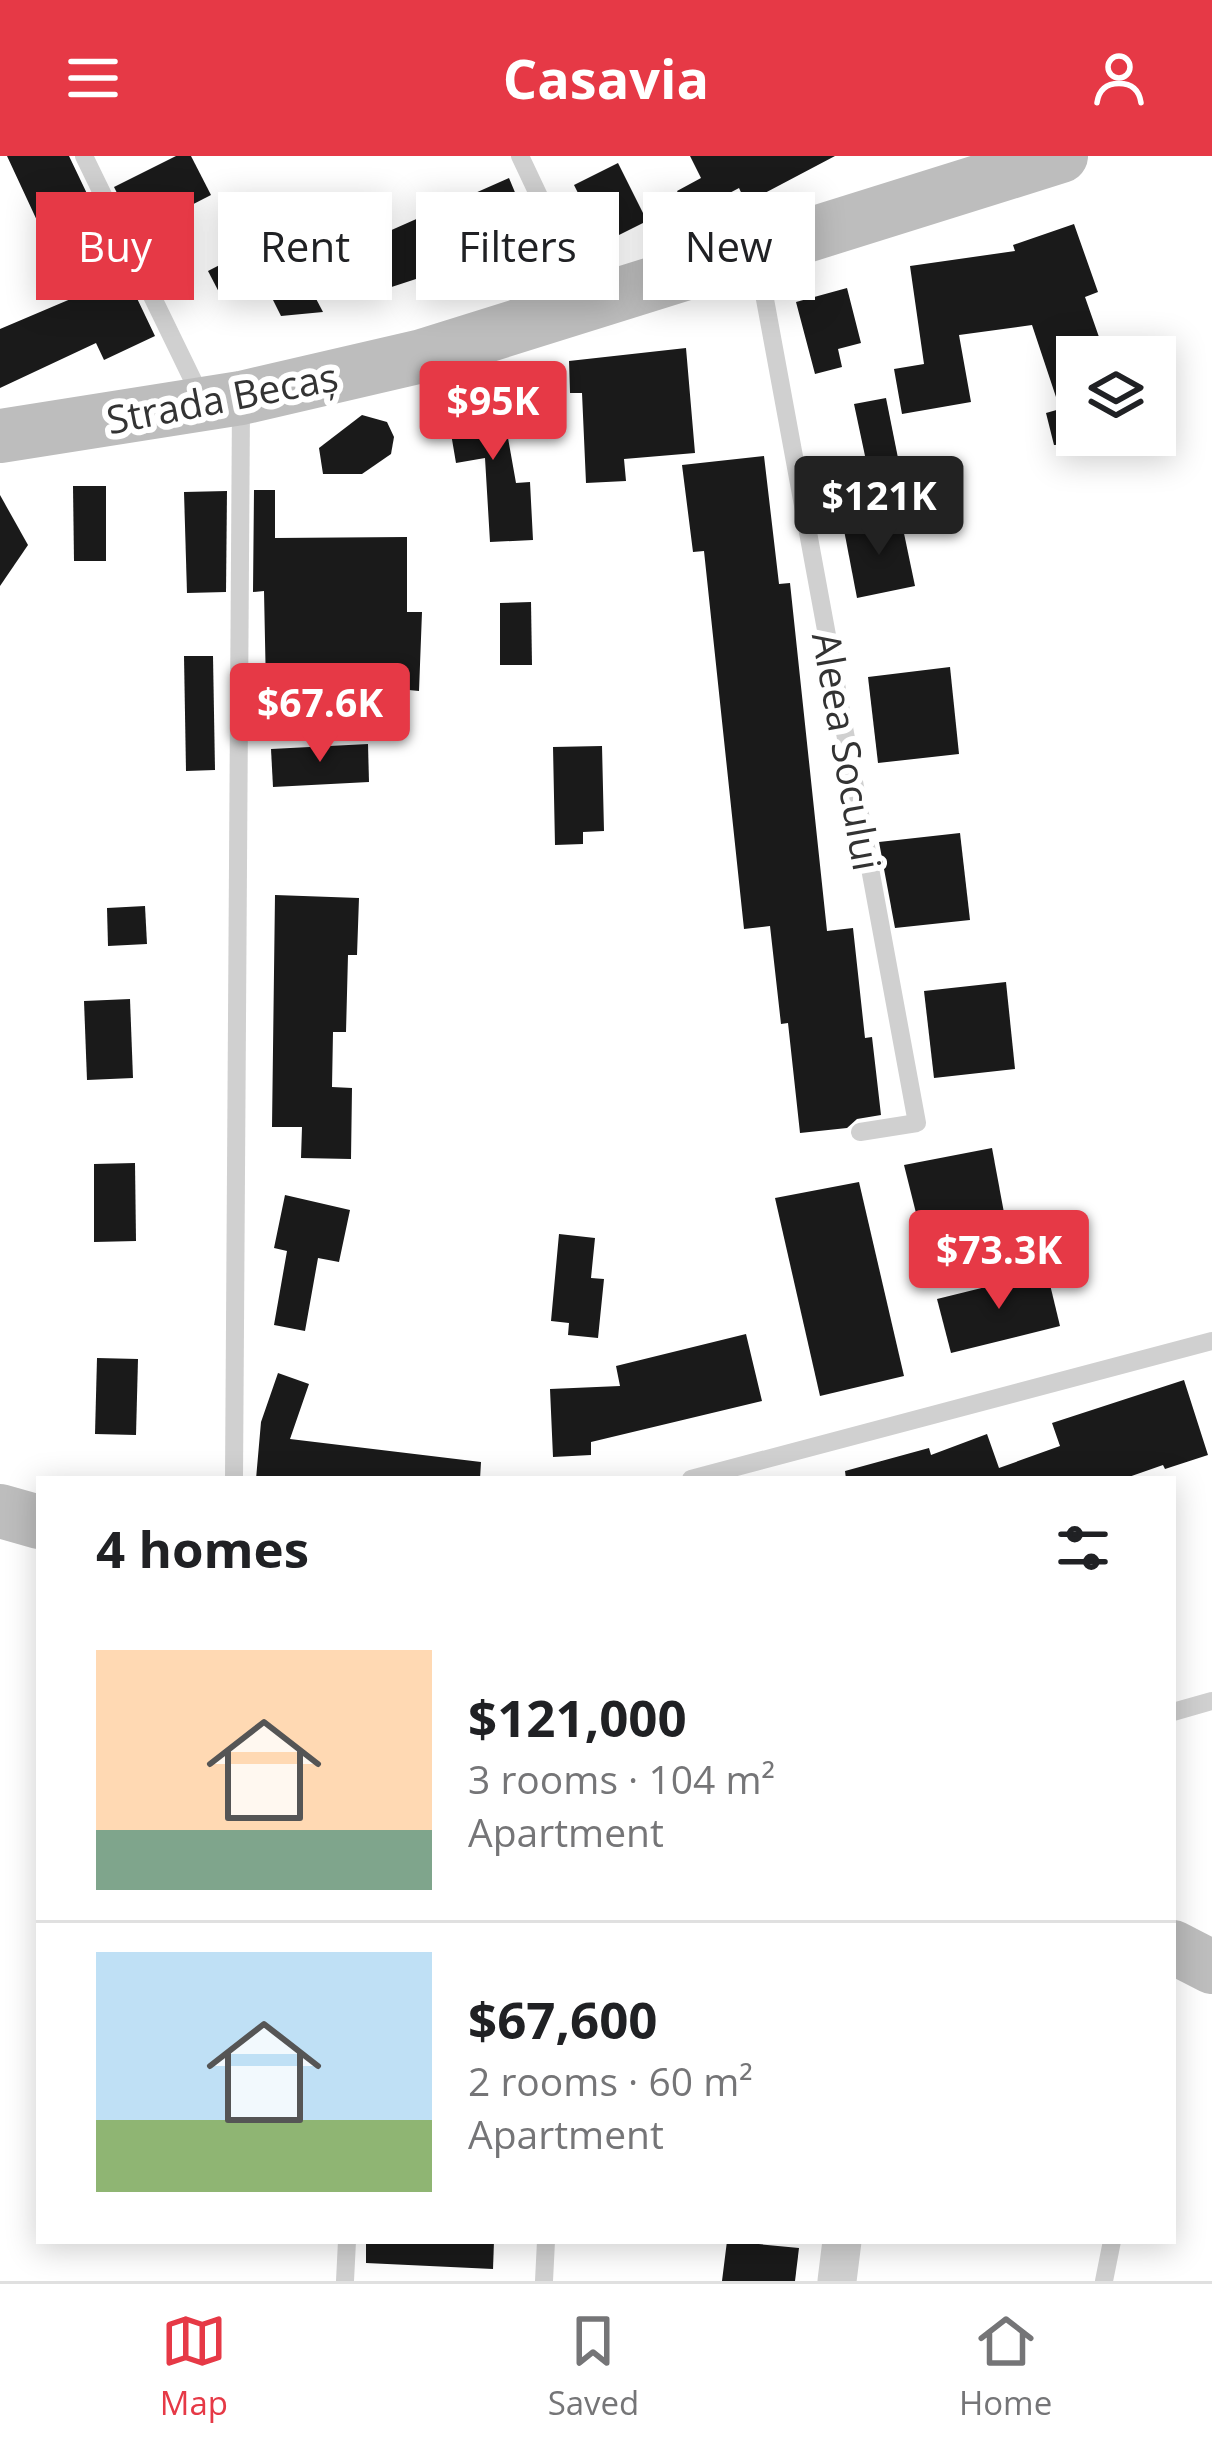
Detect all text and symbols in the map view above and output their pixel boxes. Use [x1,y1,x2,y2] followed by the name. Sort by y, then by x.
[503,41,709,115] text: Casavia
[60,45,126,111] icon: menu
[1086,45,1152,111] icon: person
[36,192,194,300] chip: Buy
[218,192,392,300] chip: Rent
[416,192,619,300] chip: Filters
[643,192,815,300] chip: New
[1056,336,1176,456] map controls
[1056,336,1176,456] button: layers
[102,349,342,445] street label: Strada Becaș
[422,361,564,463] pin: $95K
[447,373,539,426] text: $95K
[795,456,963,558] pin: $121K
[821,468,937,521] text: $121K
[801,628,895,874] street label: Aleea Socului
[222,663,418,765] pin: $67.6K
[257,675,383,728] text: $67.6K
[901,1210,1097,1312] pin: $73.3K
[936,1222,1062,1275] text: $73.3K
[96,1513,309,1583] text: 4 homes
[1050,1515,1116,1581] icon: filters
[468,1682,687,1752] text: $121,000
[192,1698,336,1842] icon: home
[468,1752,775,1805] text: 3 rooms · 104 m²
[468,1805,664,1858] text: Apartment
[468,1984,658,2054] text: $67,600
[192,2000,336,2144] icon: home
[468,2054,753,2107] text: 2 rooms · 60 m²
[468,2107,664,2160] text: Apartment
[160,2308,228,2425] tab: Map
[548,2308,639,2425] tab: Saved
[959,2308,1052,2425] tab: Home

